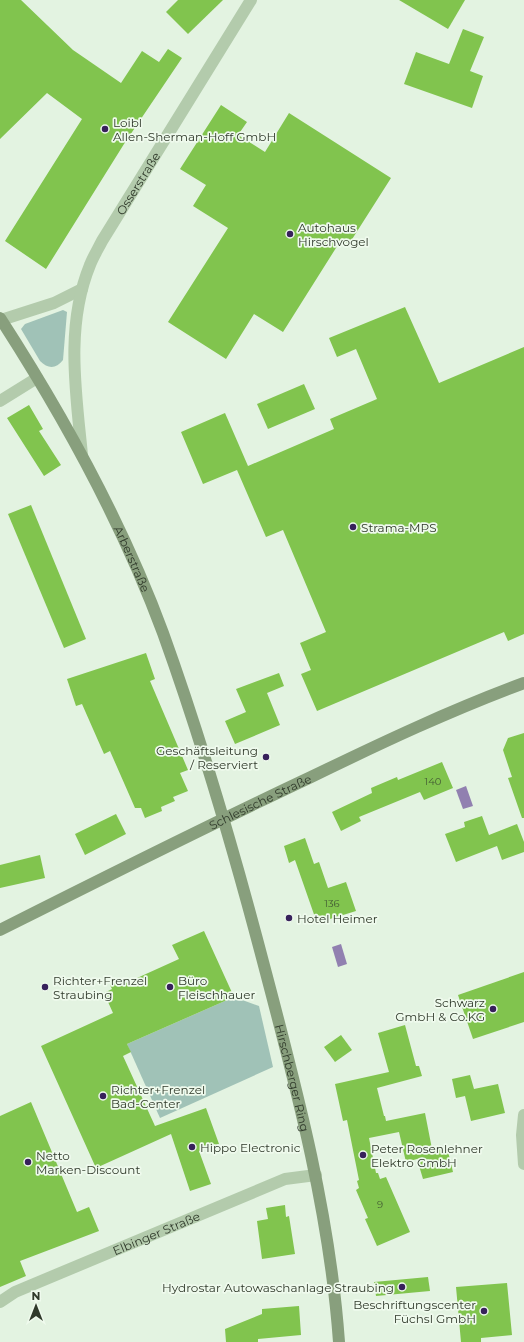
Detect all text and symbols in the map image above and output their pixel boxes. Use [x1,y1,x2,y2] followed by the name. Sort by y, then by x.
[113,115,276,144] place label: Loibl Allen-Sherman-Hoff GmbH
[100,124,110,134] marker: Loibl Allen-Sherman-Hoff GmbH
[113,149,163,217] street label: Osserstraße
[298,220,369,249] place label: Autohaus Hirschvogel
[285,229,295,239] marker: Autohaus Hirschvogel
[361,520,437,535] place label: Strama-MPS
[348,522,358,532] marker: Strama-MPS
[111,523,154,594] street label: Arberstraße
[156,743,258,772] place label: Geschäftsleitung / Reserviert
[261,752,271,762] marker: Geschäftsleitung / Reserviert
[206,771,314,832] street label: Schlesische Straße
[425,775,442,788] house number: 140
[324,897,340,910] house number: 136
[297,911,378,926] place label: Hotel Heimer
[284,913,294,923] marker: Hotel Heimer
[53,973,147,1002] place label: Richter+Frenzel Straubing
[178,973,255,1002] place label: Büro Fleischhauer
[40,982,50,992] marker: Richter+Frenzel Straubing
[165,982,175,992] marker: Büro Fleischhauer
[395,995,485,1024] place label: Schwarz GmbH & Co.KG
[488,1004,498,1014] marker: Schwarz GmbH & Co.KG
[272,1022,313,1133] street label: Hirschberger Ring
[111,1082,205,1111] place label: Richter+Frenzel Bad-Center
[98,1091,108,1101] marker: Richter+Frenzel Bad-Center
[200,1140,301,1155] place label: Hippo Electronic
[371,1141,483,1170] place label: Peter Rosenlehner Elektro GmbH
[187,1142,197,1152] marker: Hippo Electronic
[36,1148,140,1177] place label: Netto Marken-Discount
[358,1150,368,1160] marker: Peter Rosenlehner Elektro GmbH
[23,1157,33,1167] marker: Netto Marken-Discount
[377,1198,383,1211] house number: 9
[110,1208,202,1258] street label: Elbinger Straße
[162,1280,394,1295] place label: Hydrostar Autowaschanlage Straubing
[397,1282,407,1292] marker: Hydrostar Autowaschanlage Straubing
[16,1286,56,1326] north arrow
[32,1289,40,1303] text: N
[353,1297,476,1326] place label: Beschriftungscenter Füchsl GmbH
[479,1306,489,1316] marker: Beschriftungscenter Füchsl GmbH

